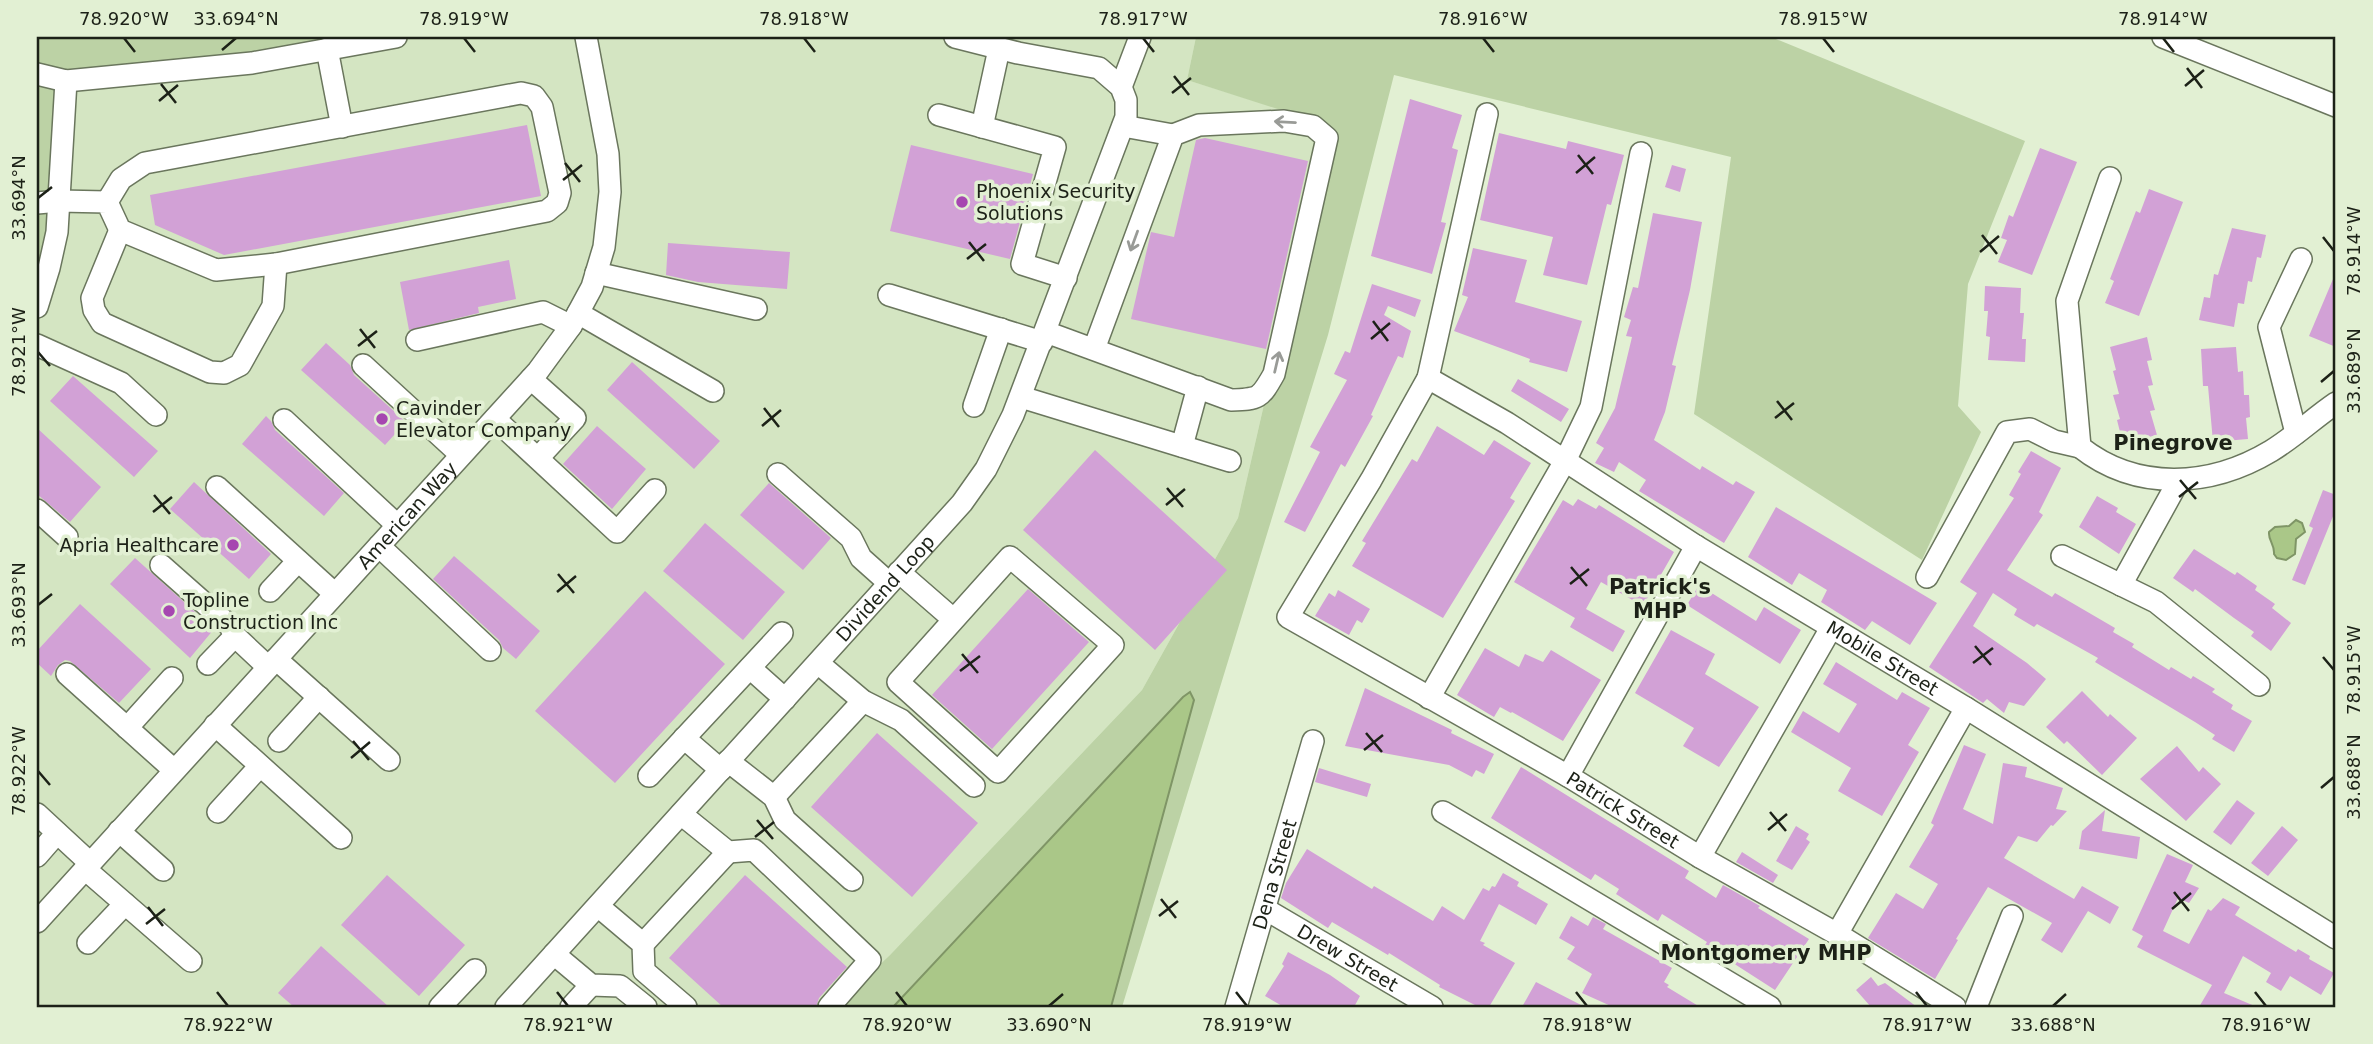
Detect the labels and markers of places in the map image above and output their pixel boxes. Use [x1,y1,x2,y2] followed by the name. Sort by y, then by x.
[976,180,1135,224] place label: Phoenix Security Solutions
[954,194,970,210] marker: Phoenix Security Solutions
[396,397,571,441] place label: Cavinder Elevator Company
[374,411,390,427] marker: Cavinder Elevator Company
[60,534,219,556] place label: Apria Healthcare
[225,537,241,553] marker: Apria Healthcare
[182,589,338,633] place label: Topline Construction Inc
[161,603,177,619] marker: Topline Construction Inc

